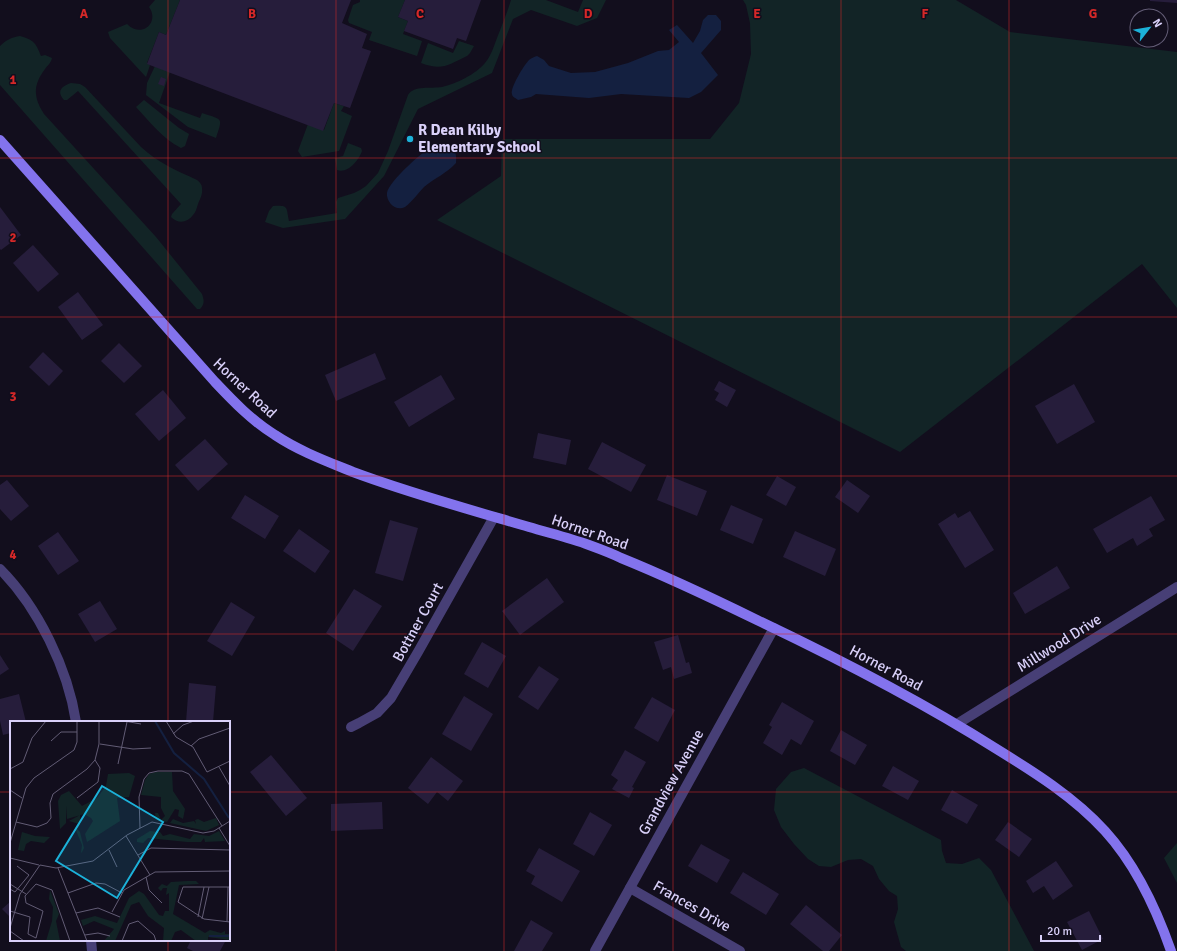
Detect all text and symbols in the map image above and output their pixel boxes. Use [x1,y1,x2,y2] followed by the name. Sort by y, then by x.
[80,6,89,22] text: A
[248,6,256,22] text: B
[416,6,424,22] text: C
[584,6,593,22] text: D
[753,6,761,22] text: E
[922,6,929,22] text: F
[1089,6,1097,22] text: G
[1129,8,1169,48] north arrow
[1150,16,1165,30] text: N
[9,72,17,88] text: 1
[418,121,541,156] place label: R Dean Kilby Elementary School
[405,134,415,144] marker: R Dean Kilby Elementary School
[9,230,17,246] text: 2
[210,354,280,422] street label: Horner Road
[9,389,17,405] text: 3
[549,510,631,554] street label: Horner Road
[9,547,17,563] text: 4
[389,579,447,665] street label: Bottner Court
[1014,610,1104,676] street label: Millwood Drive
[846,641,926,695] street label: Horner Road
[10,721,230,941] inset map
[635,726,707,838] street label: Grandview Avenue
[650,877,734,935] street label: Frances Drive
[1041,917,1100,943] scale bar
[1047,924,1072,939] text: 20 m

